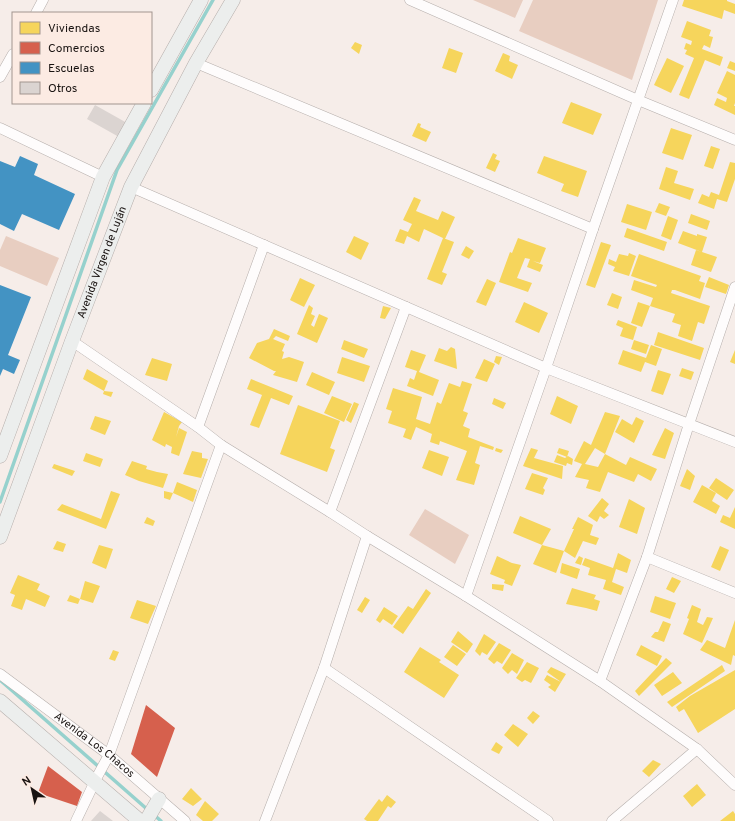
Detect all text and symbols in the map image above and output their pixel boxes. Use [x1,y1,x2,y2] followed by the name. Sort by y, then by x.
[12,12,152,104] legend
[48,21,100,37] text: Viviendas
[48,41,105,57] text: Comercios
[48,61,95,77] text: Escuelas
[48,81,77,97] text: Otros
[74,204,130,320] street label: Avenida Virgen de Luján
[51,709,137,781] street label: Avenida Los Chacos
[12,769,52,809] north arrow
[20,774,34,790] text: N

